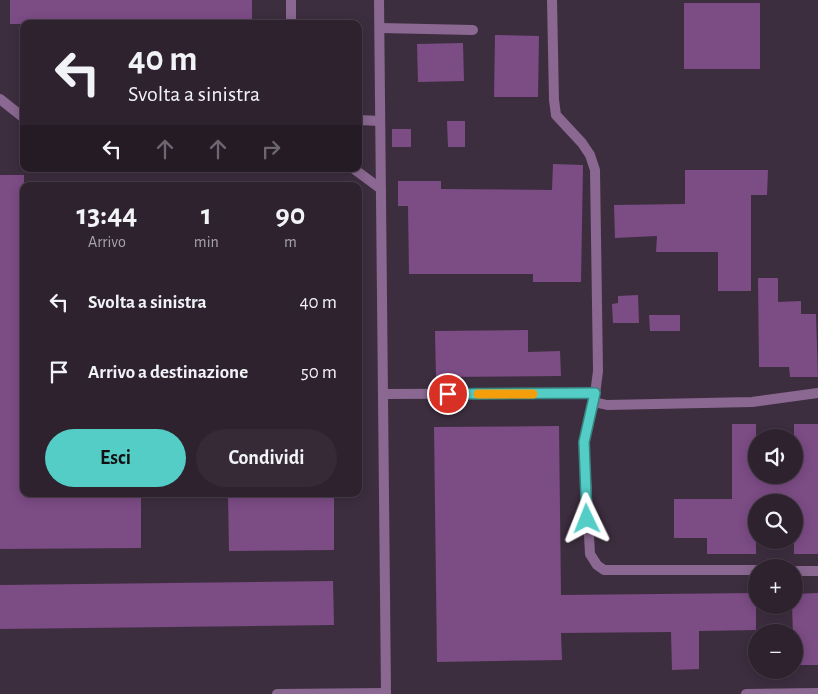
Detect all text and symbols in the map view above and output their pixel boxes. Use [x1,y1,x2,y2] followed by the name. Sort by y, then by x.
[45,40,110,105] icon: left
[128,42,197,77] text: 40 m
[128,83,260,105] text: Svolta a sinistra
[98,135,126,163] icon: left
[151,135,179,163] icon: ahead
[204,135,232,163] icon: ahead
[257,135,285,163] icon: right
[77,200,137,230] text: 13:44
[201,200,212,230] text: 1
[275,200,305,230] text: 90
[88,234,126,250] text: Arrivo
[194,234,219,250] text: min
[284,234,297,250] text: m
[45,288,73,316] icon: left
[88,293,207,312] text: Svolta a sinistra
[299,293,337,312] text: 40 m
[45,358,73,386] icon: arrive
[88,363,248,382] text: Arrivo a destinazione
[301,363,337,382] text: 50 m
[427,373,469,415] pin
[434,380,462,408] icon: arrive
[45,429,186,487] button: Esci
[196,429,337,487] button: Condividi
[748,429,803,679] map controls
[748,429,803,484] button: sound
[560,492,612,544] position arrow
[748,494,803,549] button: search
[748,559,803,614] button: +
[748,624,803,679] button: −

